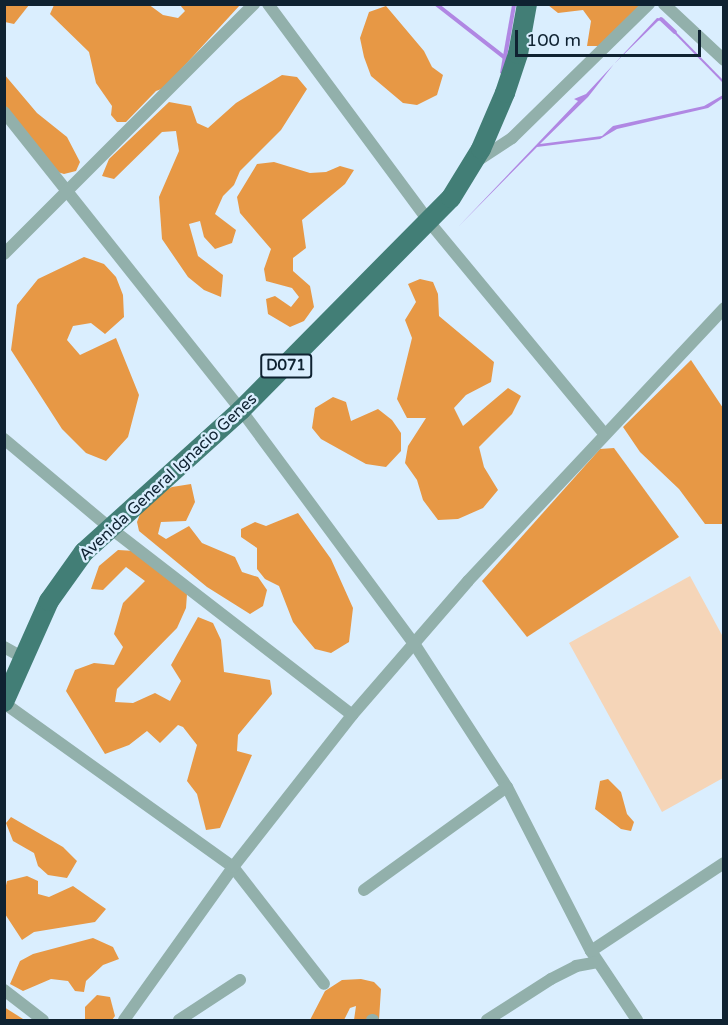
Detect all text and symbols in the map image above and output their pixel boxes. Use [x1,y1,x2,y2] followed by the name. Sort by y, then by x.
[518,18,704,56] scale bar
[526,29,581,51] text: 100 m
[259,354,313,378] road number: D071
[75,389,261,565] street label: Avenida General Ignacio Genes

